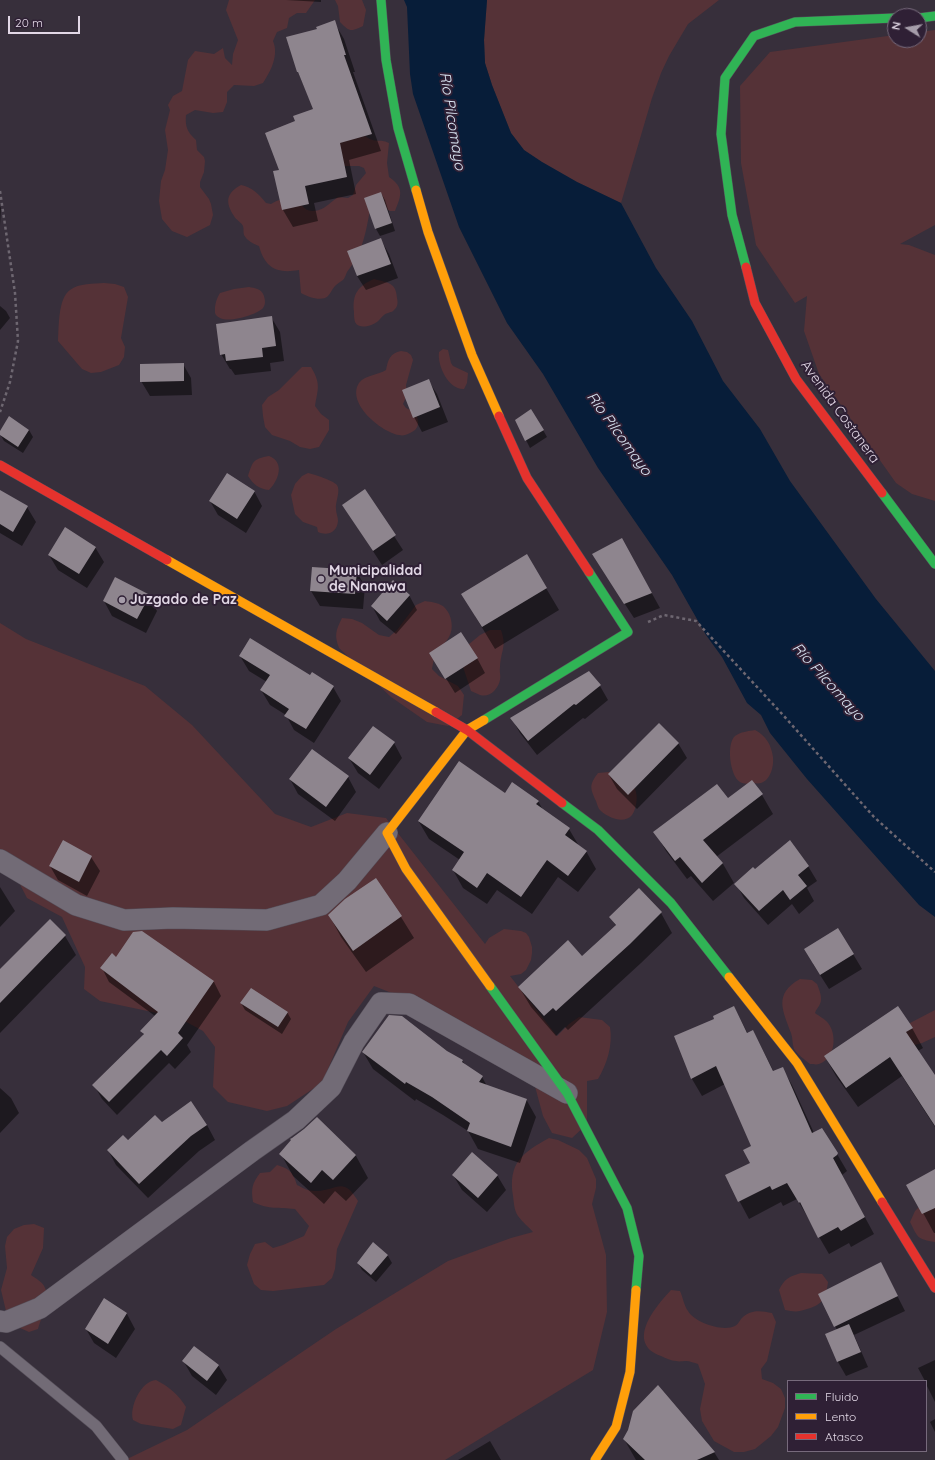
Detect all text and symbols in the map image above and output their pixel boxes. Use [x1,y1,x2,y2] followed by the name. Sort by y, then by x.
[10,8,82,34] scale bar
[887,8,927,48] north arrow
[15,15,43,30] text: 20 m
[889,21,904,31] text: N
[435,71,469,171] water label: Río Pilcomayo
[797,357,883,467] street label: Avenida Costanera
[583,389,655,479] water label: Río Pilcomayo
[329,563,422,596] place label: Municipalidad de Nanawa
[316,574,326,584] marker: Municipalidad de Nanawa
[130,592,237,608] place label: Juzgado de Paz
[117,595,127,605] marker: Juzgado de Paz
[788,639,868,725] water label: Río Pilcomayo
[787,1380,927,1452] legend
[825,1389,858,1404] text: Fluido
[825,1409,856,1424] text: Lento
[825,1429,863,1444] text: Atasco

